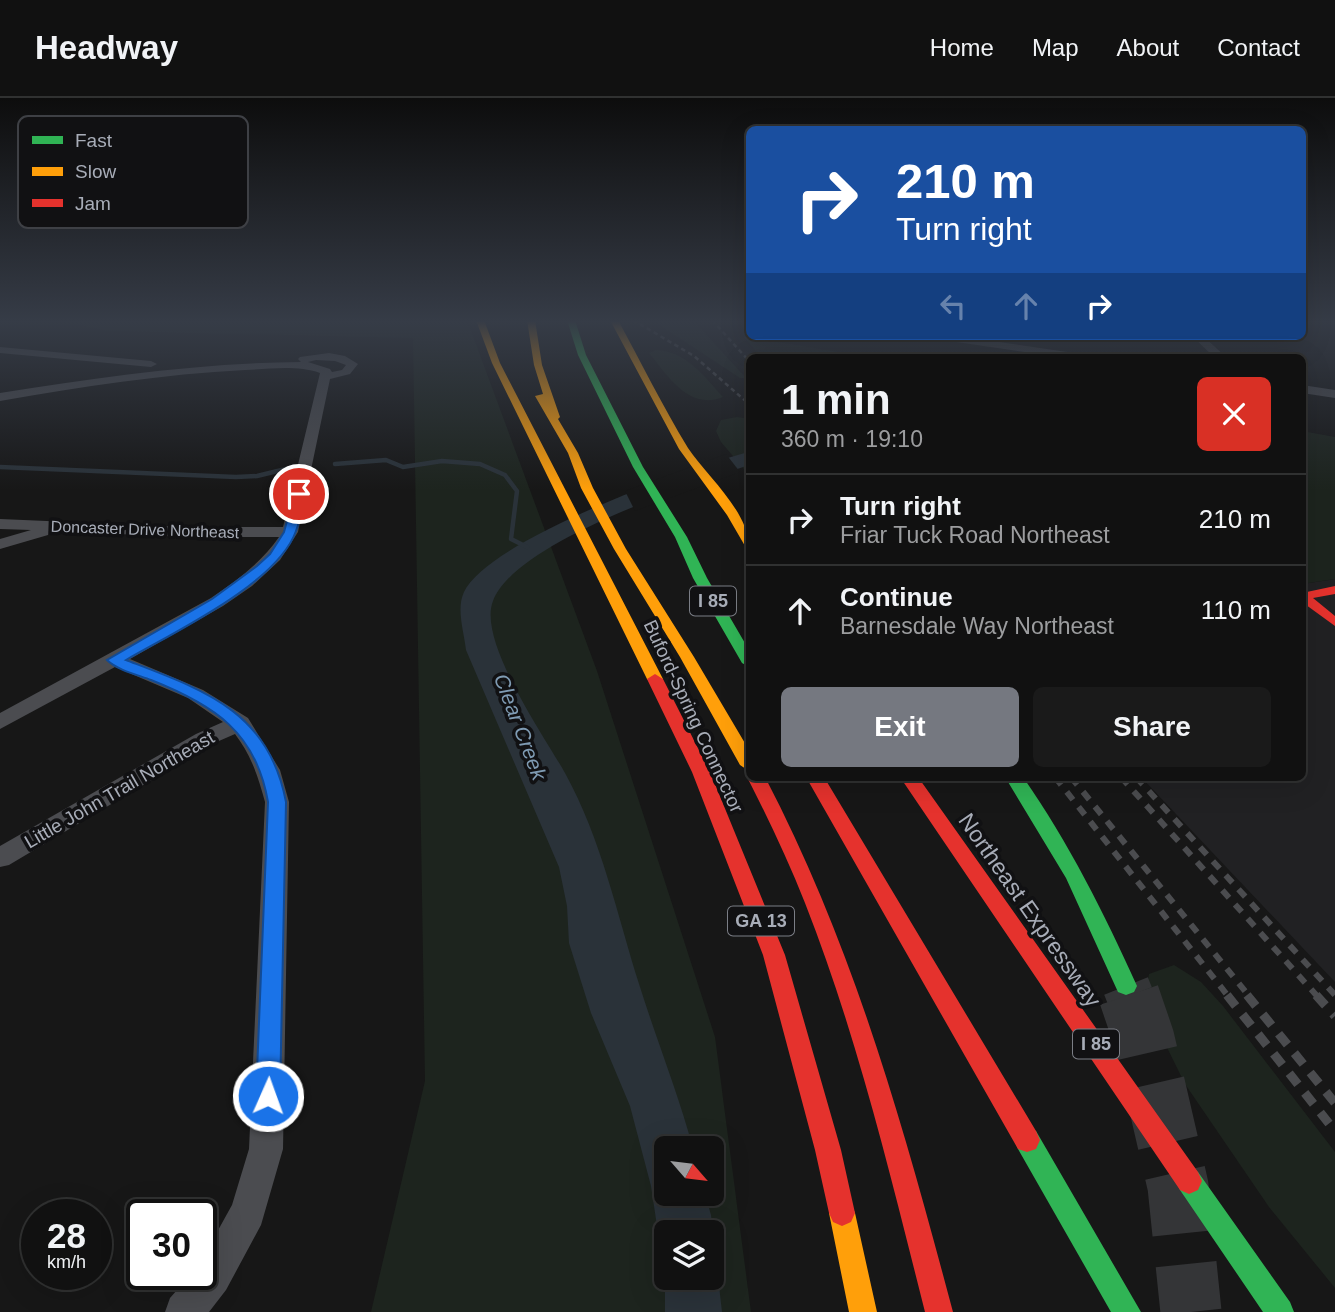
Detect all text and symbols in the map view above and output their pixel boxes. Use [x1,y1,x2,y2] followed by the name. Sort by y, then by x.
[35,29,178,66] text: Headway
[930,34,994,61] text: Home
[1032,34,1079,61] text: Map
[1117,34,1179,61] text: About
[1217,34,1300,61] text: Contact
[18,116,248,228] legend
[75,130,113,151] text: Fast
[781,154,872,245] icon: right
[896,154,1035,208] text: 210 m
[75,161,116,182] text: Slow
[75,193,111,214] text: Jam
[896,211,1032,247] text: Turn right
[934,287,972,325] icon: left
[1007,287,1045,325] icon: ahead
[1080,287,1118,325] icon: right
[781,376,891,423] text: 1 min
[1197,377,1271,451] button: close
[781,426,923,452] text: 360 m · 19:10
[269,464,329,524] pin
[280,475,318,513] icon: arrive
[840,491,961,521] text: Turn right
[781,501,819,539] icon: right
[1199,504,1271,534] text: 210 m
[50,518,240,541] street label: Doncaster Drive Northeast
[840,522,1110,548] text: Friar Tuck Road Northeast
[840,582,953,612] text: Continue
[690,587,736,616] road number: I 85
[781,592,819,630] icon: ahead
[1201,595,1271,625] text: 110 m
[840,613,1114,639] text: Barnesdale Way Northeast
[640,617,748,816] street label: Buford-Spring Connector
[490,670,552,785] water label: Clear Creek
[781,687,1019,767] button: Exit
[1033,687,1271,767] button: Share
[21,726,218,852] street label: Little John Trail Northeast
[953,808,1107,1012] street label: Northeast Expressway
[728,906,794,936] road number: GA 13
[1073,1029,1119,1058] road number: I 85
[231,1059,305,1133] position arrow
[654,1136,724,1206] north arrow
[654,1136,724,1290] map controls
[126,1199,217,1290] speed limit sign: 30
[47,1216,86,1255] text: 28
[654,1220,724,1290] button: layers
[47,1252,86,1272] text: km/h

